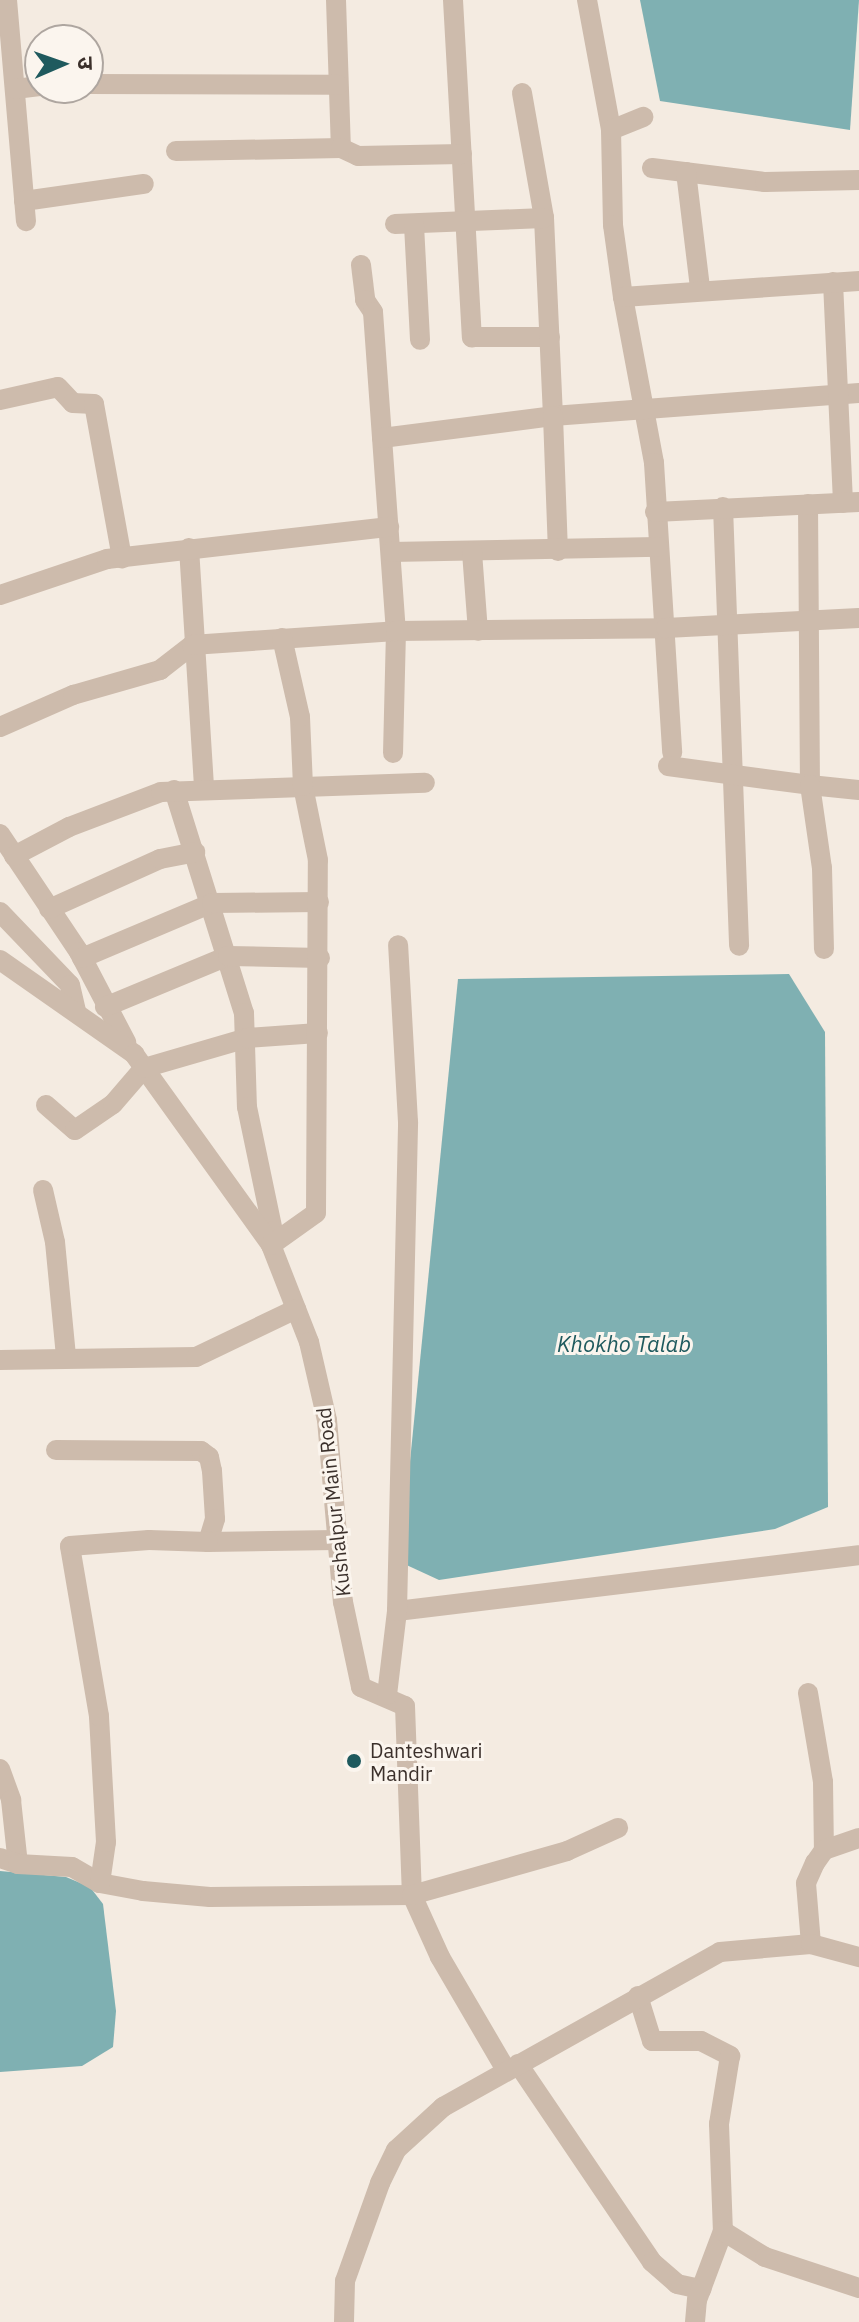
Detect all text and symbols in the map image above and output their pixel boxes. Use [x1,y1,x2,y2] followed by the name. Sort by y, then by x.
[24,24,104,104] north arrow
[72,56,101,70] text: उ
[557,1331,691,1357] water label: Khokho Talab
[311,1406,355,1598] street label: Kushalpur Main Road
[370,1738,483,1785] place label: Danteshwari Mandir
[345,1752,363,1770] marker: Danteshwari Mandir

